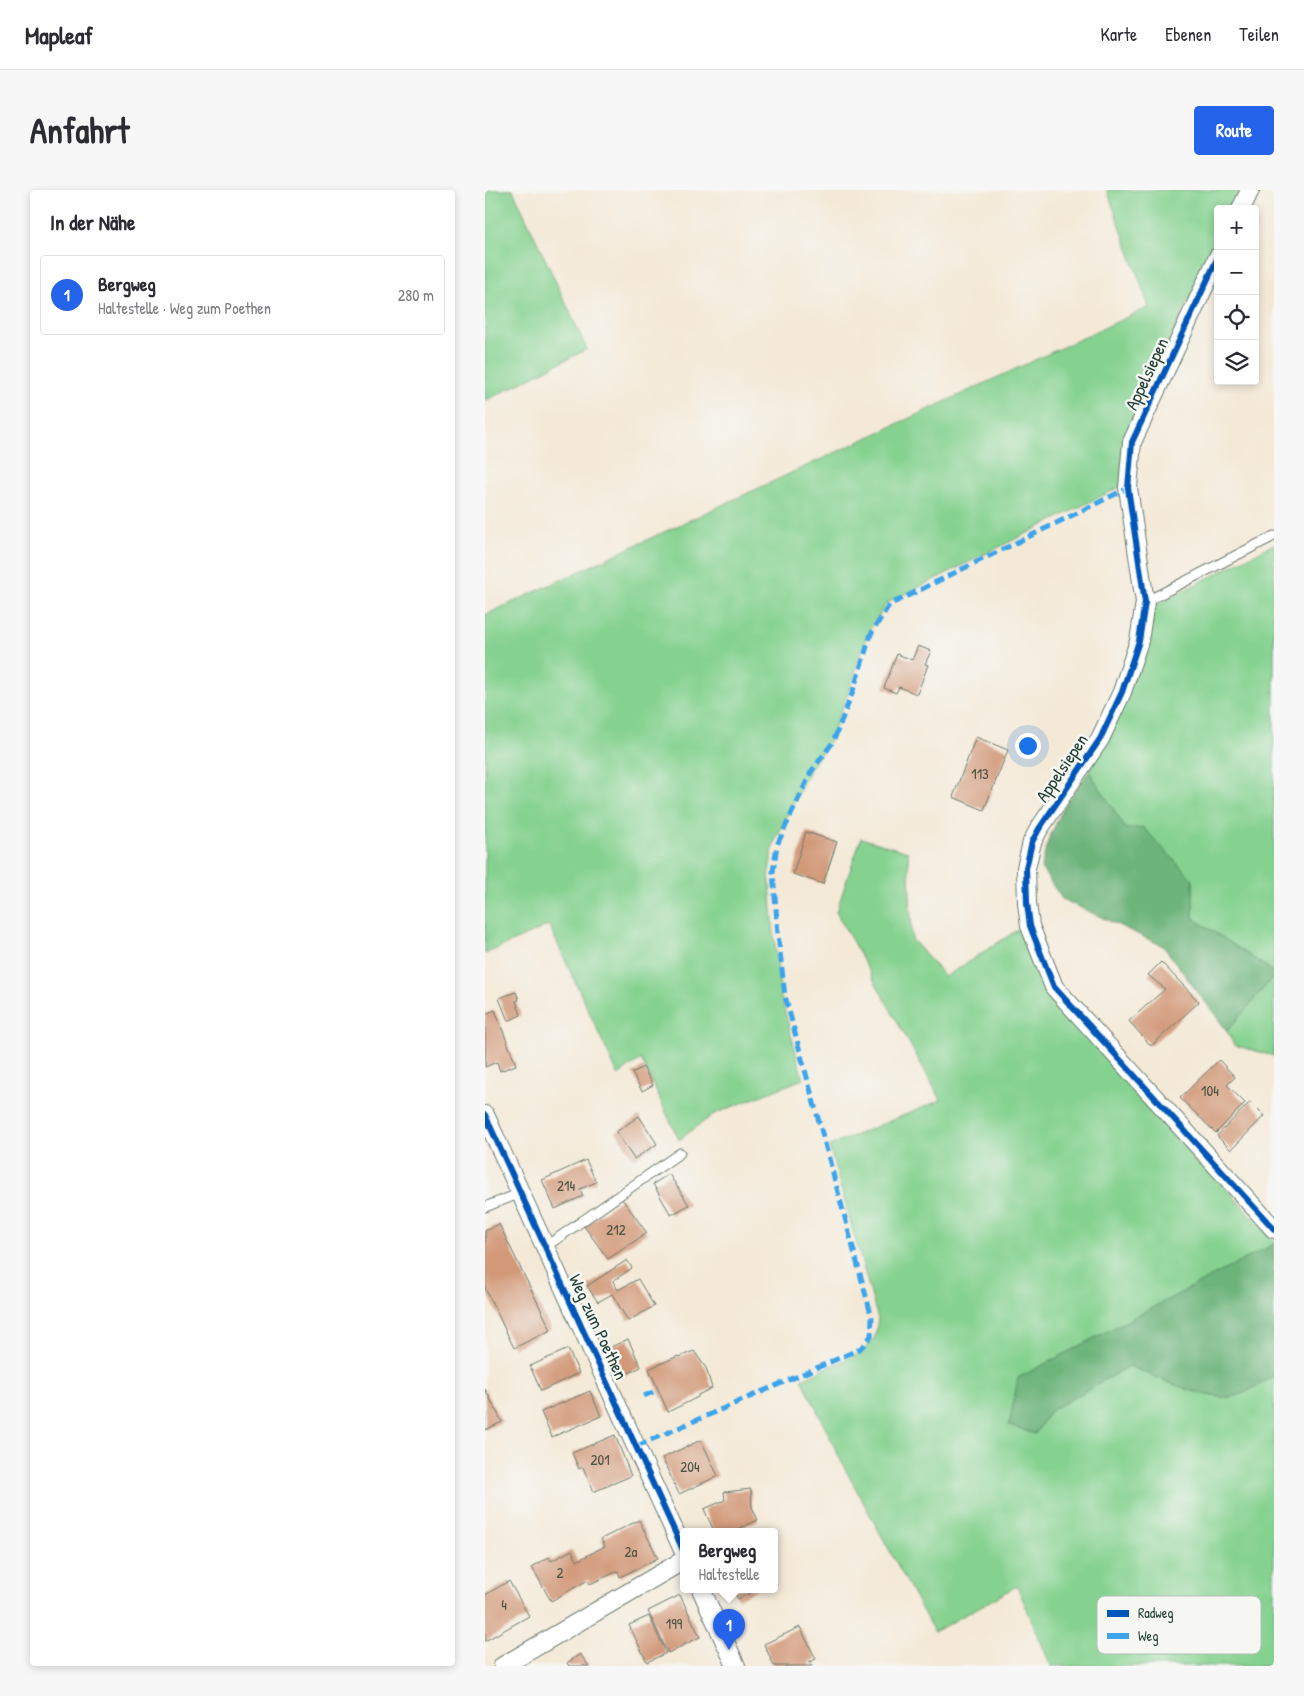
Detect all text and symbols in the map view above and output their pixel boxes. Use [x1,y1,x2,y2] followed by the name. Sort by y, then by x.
[25,19,93,51] text: Mapleaf
[1101,22,1137,47] text: Karte
[1165,22,1211,47] text: Ebenen
[1239,22,1279,47] text: Teilen
[1194,106,1274,155] button: Route
[30,107,129,154] text: Anfahrt
[1214,205,1259,385] map controls
[1214,205,1259,250] button: +
[50,208,135,237] text: In der Nähe
[1214,250,1259,295] button: −
[98,271,156,297] text: Bergweg
[64,284,70,306] text: 1
[398,284,434,306] text: 280 m
[1214,295,1259,340] button: locate
[98,297,271,319] text: Haltestelle · Weg zum Poethen
[1119,333,1174,414] street label: Appelsiepen
[1214,340,1259,385] button: layers
[1030,729,1094,807] street label: Appelsiepen
[1015,733,1041,759] your location
[971,763,989,784] house number: 113
[1201,1080,1219,1101] house number: 104
[557,1175,575,1196] house number: 214
[606,1219,626,1240] house number: 212
[563,1270,634,1384] street label: Weg zum Poethen
[590,1449,610,1470] house number: 201
[680,1456,700,1477] house number: 204
[680,1528,778,1593] popup
[698,1537,756,1563] text: Bergweg
[625,1541,638,1562] house number: 2a
[556,1562,564,1583] house number: 2
[698,1563,760,1585] text: Haltestelle
[501,1594,507,1615] house number: 4
[1097,1596,1261,1654] legend
[1138,1603,1174,1623] text: Radweg
[713,1609,745,1650] pin: 1
[666,1613,683,1634] house number: 199
[1138,1626,1158,1646] text: Weg

